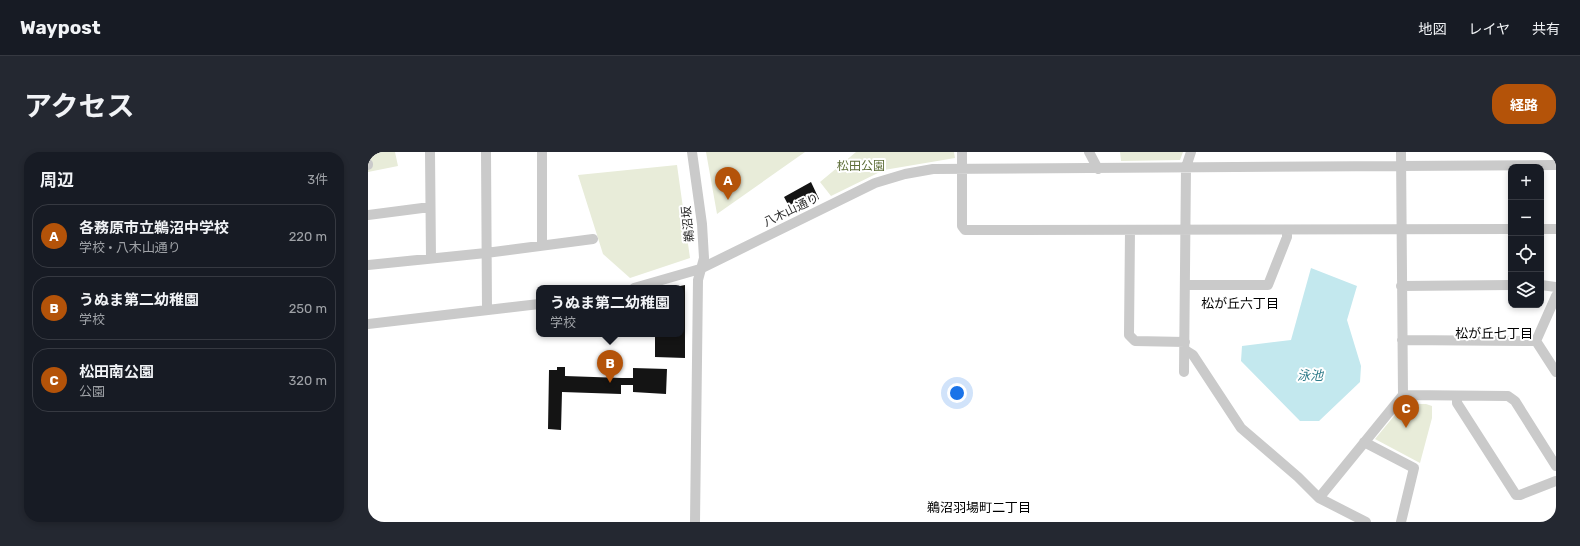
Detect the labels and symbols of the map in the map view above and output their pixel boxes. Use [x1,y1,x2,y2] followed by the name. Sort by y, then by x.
[837,159,885,173] park label: 松田公園
[715,167,741,200] pin: A
[761,191,821,229] street label: 八木山通り
[679,205,697,243] street label: 鵜沼坂
[1201,296,1279,311] district label: 松が丘六丁目
[1455,326,1533,341] district label: 松が丘七丁目
[597,350,623,383] pin: B
[1297,368,1325,383] water label: 泳池
[947,383,967,403] your location
[1393,395,1419,428] pin: C
[927,500,1031,515] district label: 鵜沼羽場町二丁目

